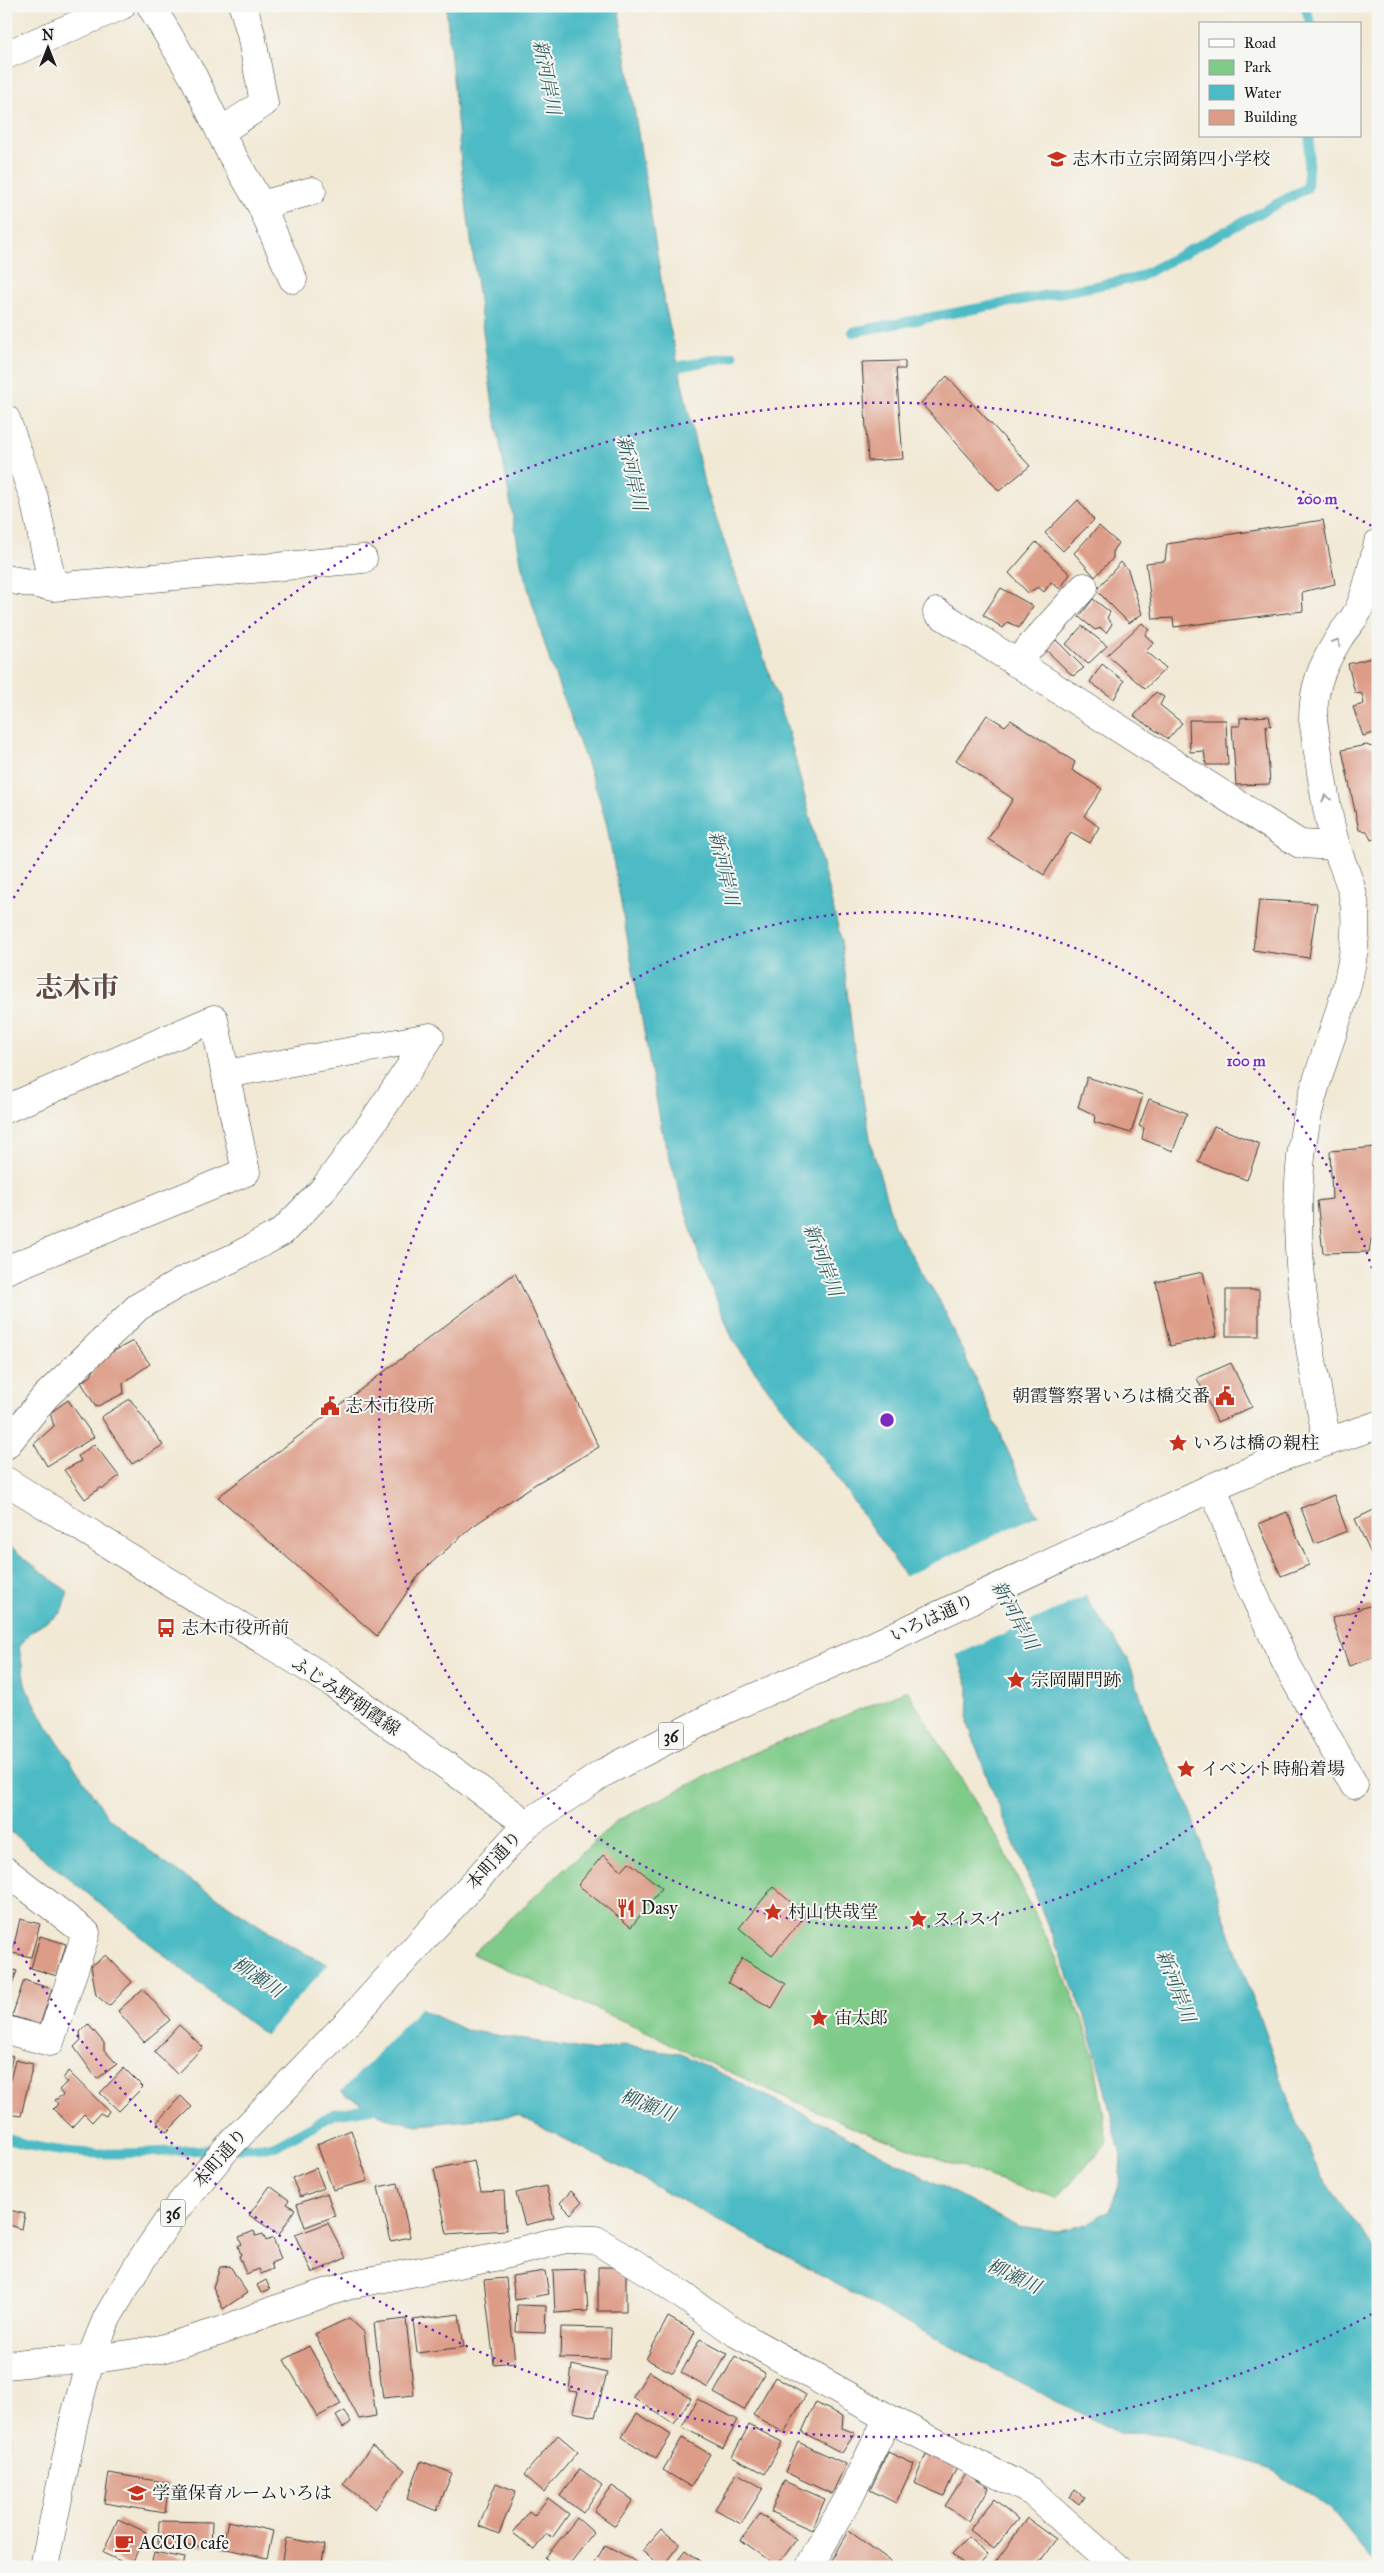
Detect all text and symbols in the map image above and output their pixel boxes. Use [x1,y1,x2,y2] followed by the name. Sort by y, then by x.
[22,22,72,72] north arrow
[1199,22,1362,138] legend
[42,27,54,44] text: N
[1244,34,1276,52] text: Road
[528,37,566,118] water label: 新河岸川
[1244,58,1271,76] text: Park
[1244,84,1281,102] text: Water
[1244,108,1298,126] text: Building
[1046,148,1068,170] school or university icon: 志木市立宗岡第四小学校
[1072,148,1270,170] place label: 志木市立宗岡第四小学校
[612,433,652,515] water label: 新河岸川
[1297,490,1338,508] text: 200 m
[1330,639,1340,648] one-way arrow
[1322,793,1332,802] one-way arrow
[704,828,744,910] water label: 新河岸川
[35,970,119,1005] district label: 志木市
[1226,1052,1266,1070] text: 100 m
[799,1220,848,1301] water label: 新河岸川
[1012,1385,1210,1407] place label: 朝霞警察署いろは橋交番
[1214,1385,1236,1407] public building icon: 朝霞警察署いろは橋交番
[319,1395,341,1417] public building icon: 志木市役所
[345,1395,435,1417] place label: 志木市役所
[878,1411,896,1429] centre of rings
[1167,1432,1189,1454] place icon: いろは橋の親柱
[1193,1432,1319,1454] place label: いろは橋の親柱
[987,1576,1044,1656] water label: 新河岸川
[887,1589,977,1647] street label: いろは通り
[155,1617,177,1639] bus stop icon: 志木市役所前
[181,1617,289,1639] place label: 志木市役所前
[288,1652,404,1740] street label: ふじみ野朝霞線
[1005,1669,1027,1691] place icon: 宗岡閘門跡
[1031,1669,1121,1691] place label: 宗岡閘門跡
[658,1722,684,1750] road number: 36
[1175,1758,1197,1780] place icon: イベント時船着場
[1201,1758,1345,1780] place label: イベント時船着場
[462,1826,526,1894] street label: 本町通り
[615,1897,637,1919] restaurant icon: Dasy
[641,1897,678,1919] place label: Dasy
[762,1901,784,1923] place icon: 村山快哉堂
[788,1901,878,1923] place label: 村山快哉堂
[907,1908,929,1930] place icon: スイスイ
[933,1908,1004,1930] place label: スイスイ
[1152,1946,1201,2027] water label: 新河岸川
[228,1952,290,2004] water label: 柳瀬川
[808,2007,830,2029] place icon: 宙太郎
[834,2007,888,2029] place label: 宙太郎
[617,2084,681,2127] water label: 柳瀬川
[188,2124,252,2192] street label: 本町通り
[160,2200,186,2226] road number: 36
[983,2254,1046,2299] water label: 柳瀬川
[126,2482,148,2504] school or university icon: 学童保育ルームいろは
[152,2482,332,2504] place label: 学童保育ルームいろは
[113,2532,135,2554] cafe icon: ACCIO cafe
[138,2532,229,2554] place label: ACCIO cafe

